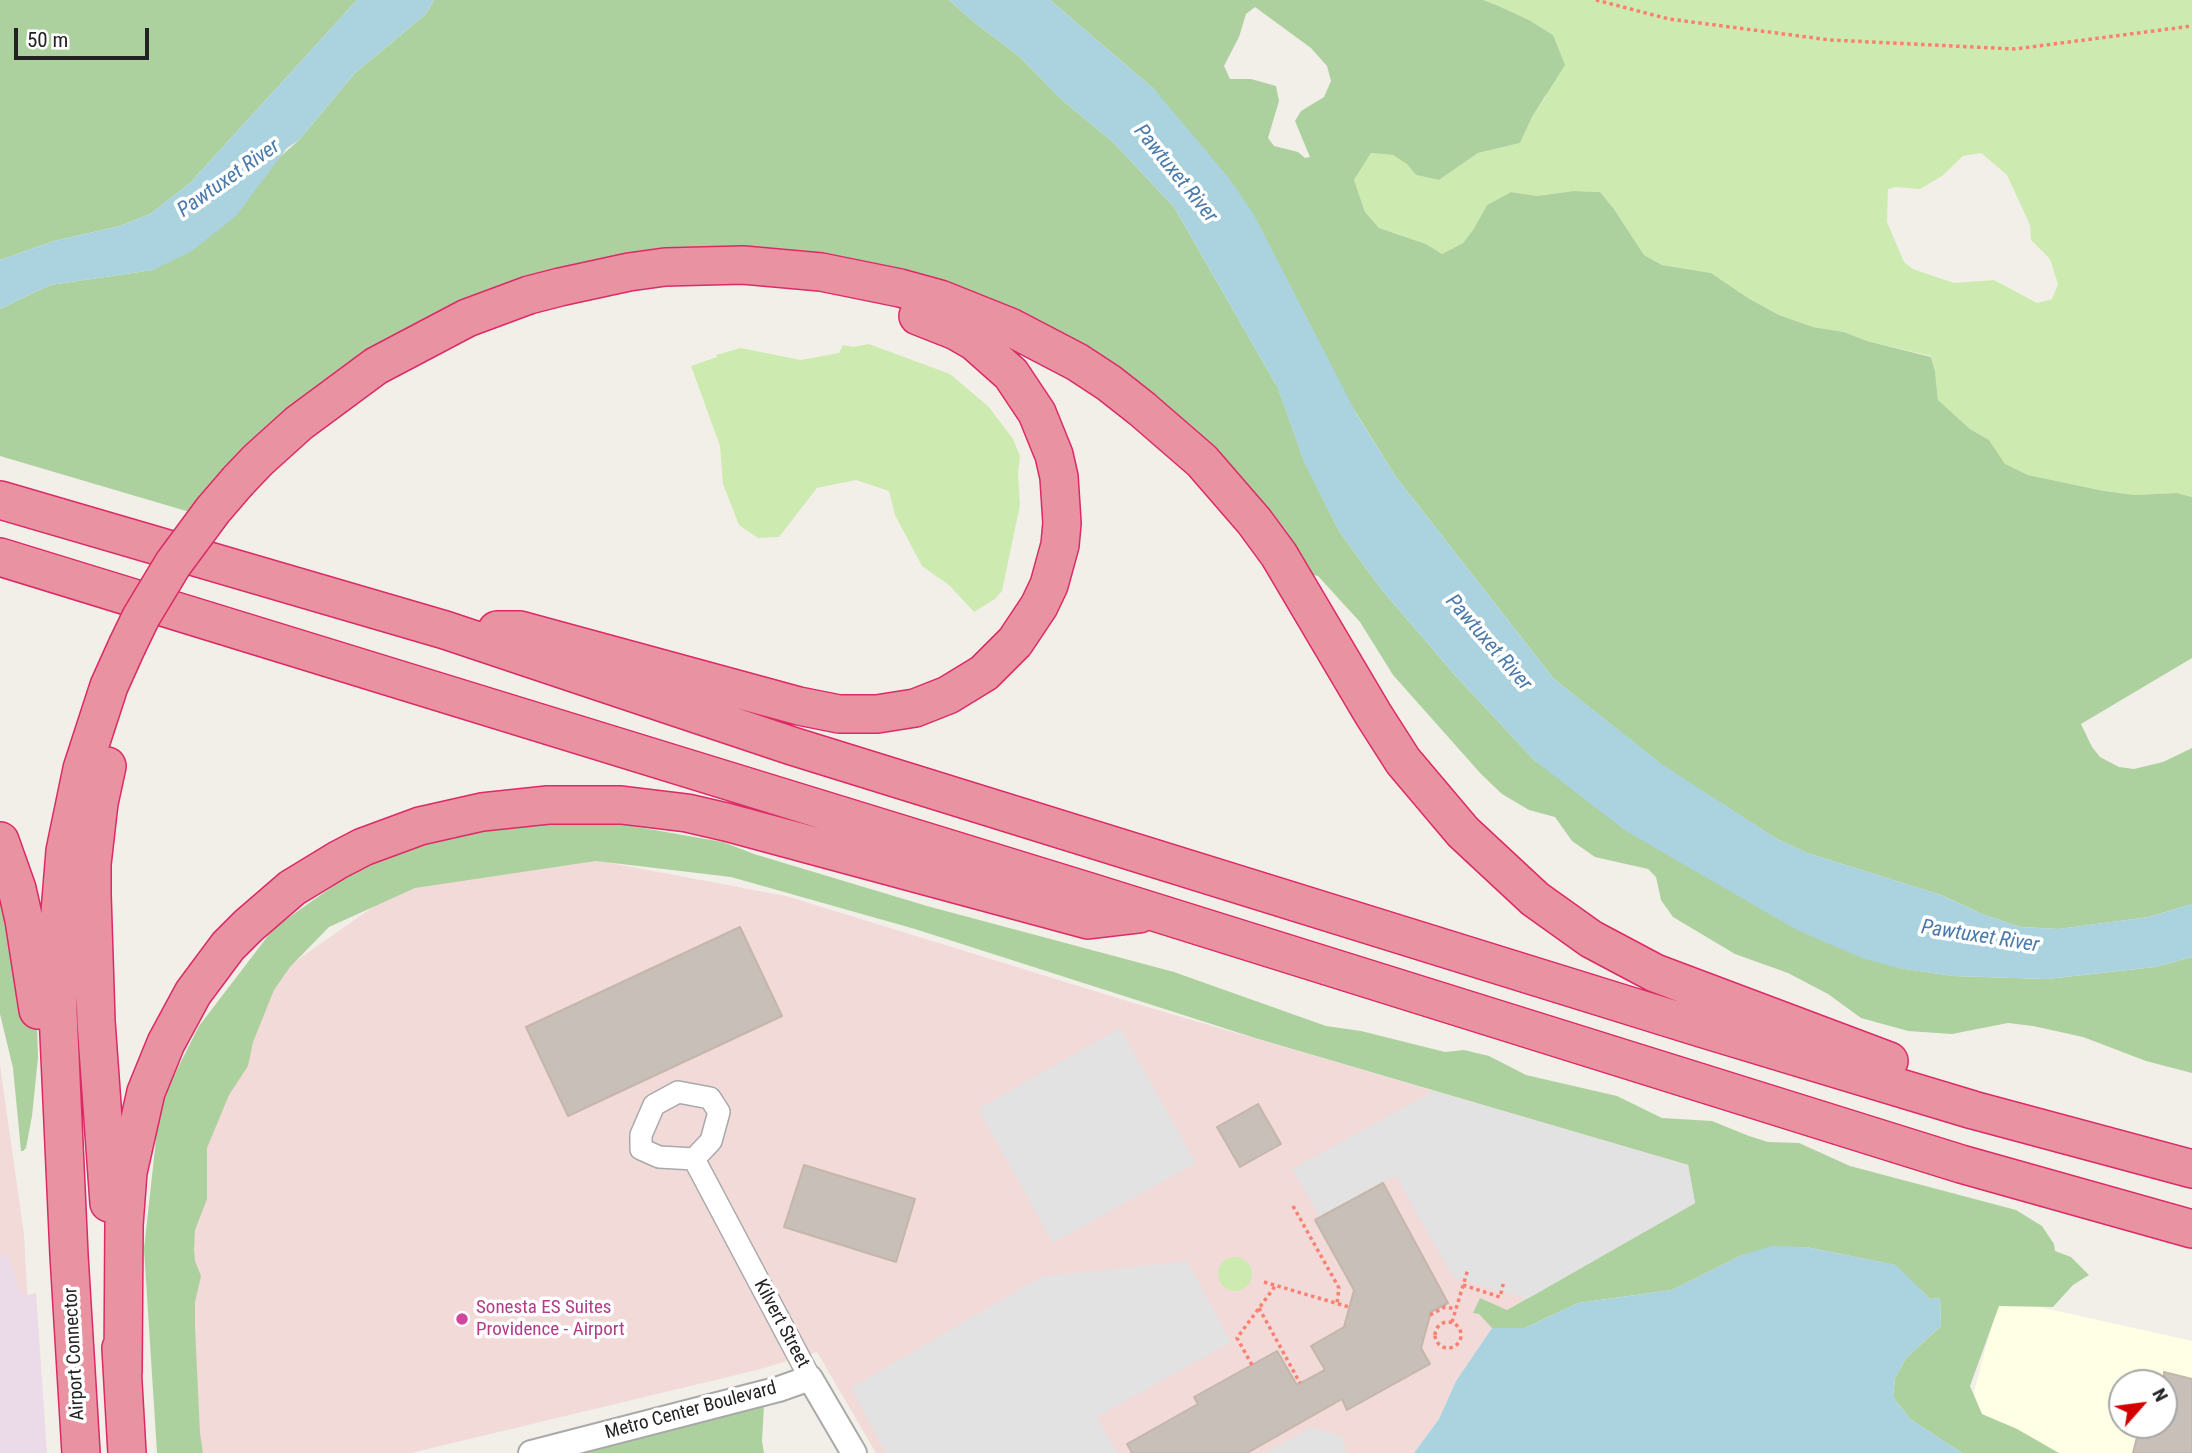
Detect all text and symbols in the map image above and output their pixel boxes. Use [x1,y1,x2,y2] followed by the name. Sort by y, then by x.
[18,14,152,58] scale bar
[27,28,68,52] text: 50 m
[1128,120,1222,228] water label: Pawtuxet River
[173,135,285,223] water label: Pawtuxet River
[1439,590,1537,696] water label: Pawtuxet River
[1919,915,2041,959] water label: Pawtuxet River
[748,1276,814,1372] street label: Kilvert Street
[60,1287,90,1421] street label: Airport Connector
[476,1297,625,1341] place label: Sonesta ES Suites Providence - Airport
[454,1311,470,1327] marker: Sonesta ES Suites Providence - Airport
[2108,1369,2178,1439] north arrow
[603,1377,779,1445] street label: Metro Center Boulevard
[2147,1384,2173,1405] text: N

